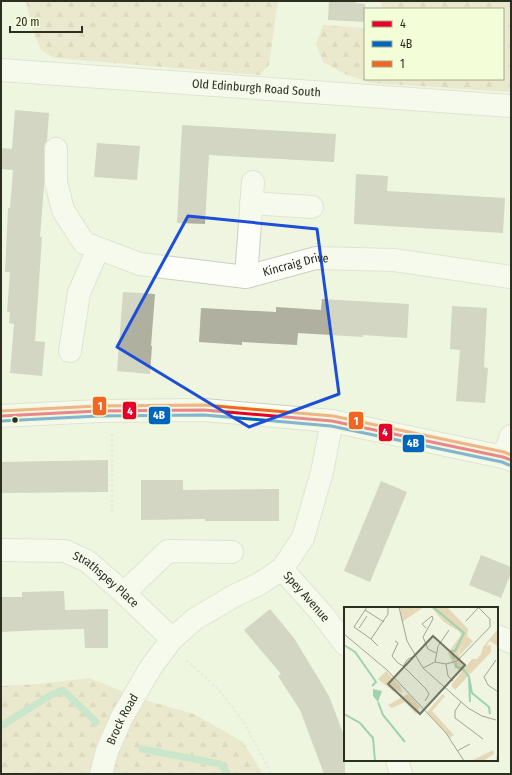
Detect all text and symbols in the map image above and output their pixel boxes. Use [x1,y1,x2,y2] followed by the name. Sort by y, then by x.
[10,8,82,34] scale bar
[364,8,504,80] legend
[16,15,40,29] text: 20 m
[400,17,406,31] text: 4
[400,37,413,51] text: 4B
[400,57,405,71] text: 1
[191,76,321,100] street label: Old Edinburgh Road South
[261,251,329,279] street label: Kincraig Drive
[92,396,107,416] line badge: 1
[98,400,102,413] text: 1
[122,401,137,420] line badge: 4
[127,405,133,418] text: 4
[148,406,171,425] line badge: 4B
[153,409,165,422] text: 4B
[348,411,364,430] line badge: 1
[10,415,20,425] unlabelled marker
[354,415,358,428] text: 1
[378,423,393,442] line badge: 4
[382,426,388,439] text: 4
[402,434,425,453] line badge: 4B
[407,437,419,450] text: 4B
[71,548,142,610] street label: Strathspey Place
[281,569,333,625] street label: Spey Avenue
[344,607,498,761] inset map
[104,691,141,747] street label: Brock Road

